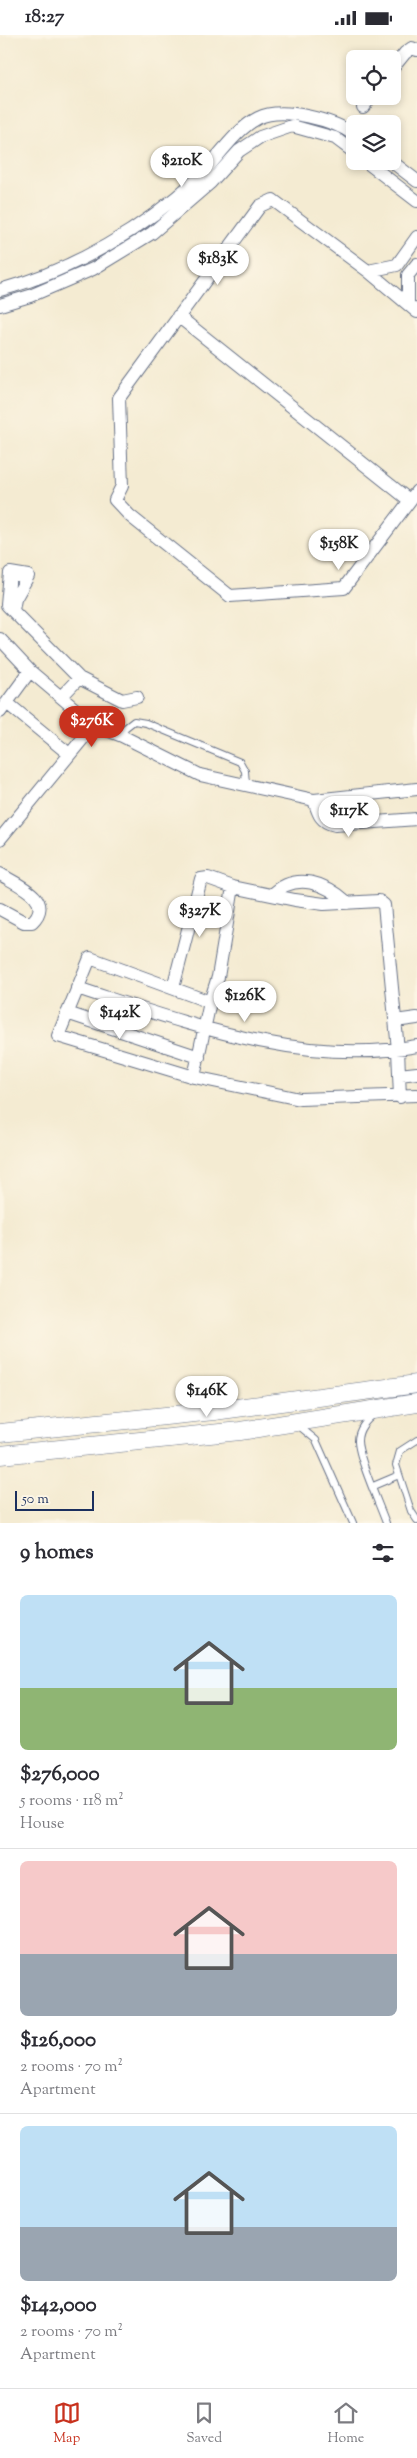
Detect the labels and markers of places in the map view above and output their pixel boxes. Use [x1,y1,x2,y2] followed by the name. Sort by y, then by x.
[147,145,217,188] pin: $210K
[183,243,253,286] pin: $183K
[304,529,374,571] pin: $158K
[57,705,127,748] pin: $276K
[314,795,384,838] pin: $117K
[165,895,235,938] pin: $327K
[210,981,280,1023] pin: $126K
[85,997,155,1040] pin: $142K
[172,1375,242,1418] pin: $146K

